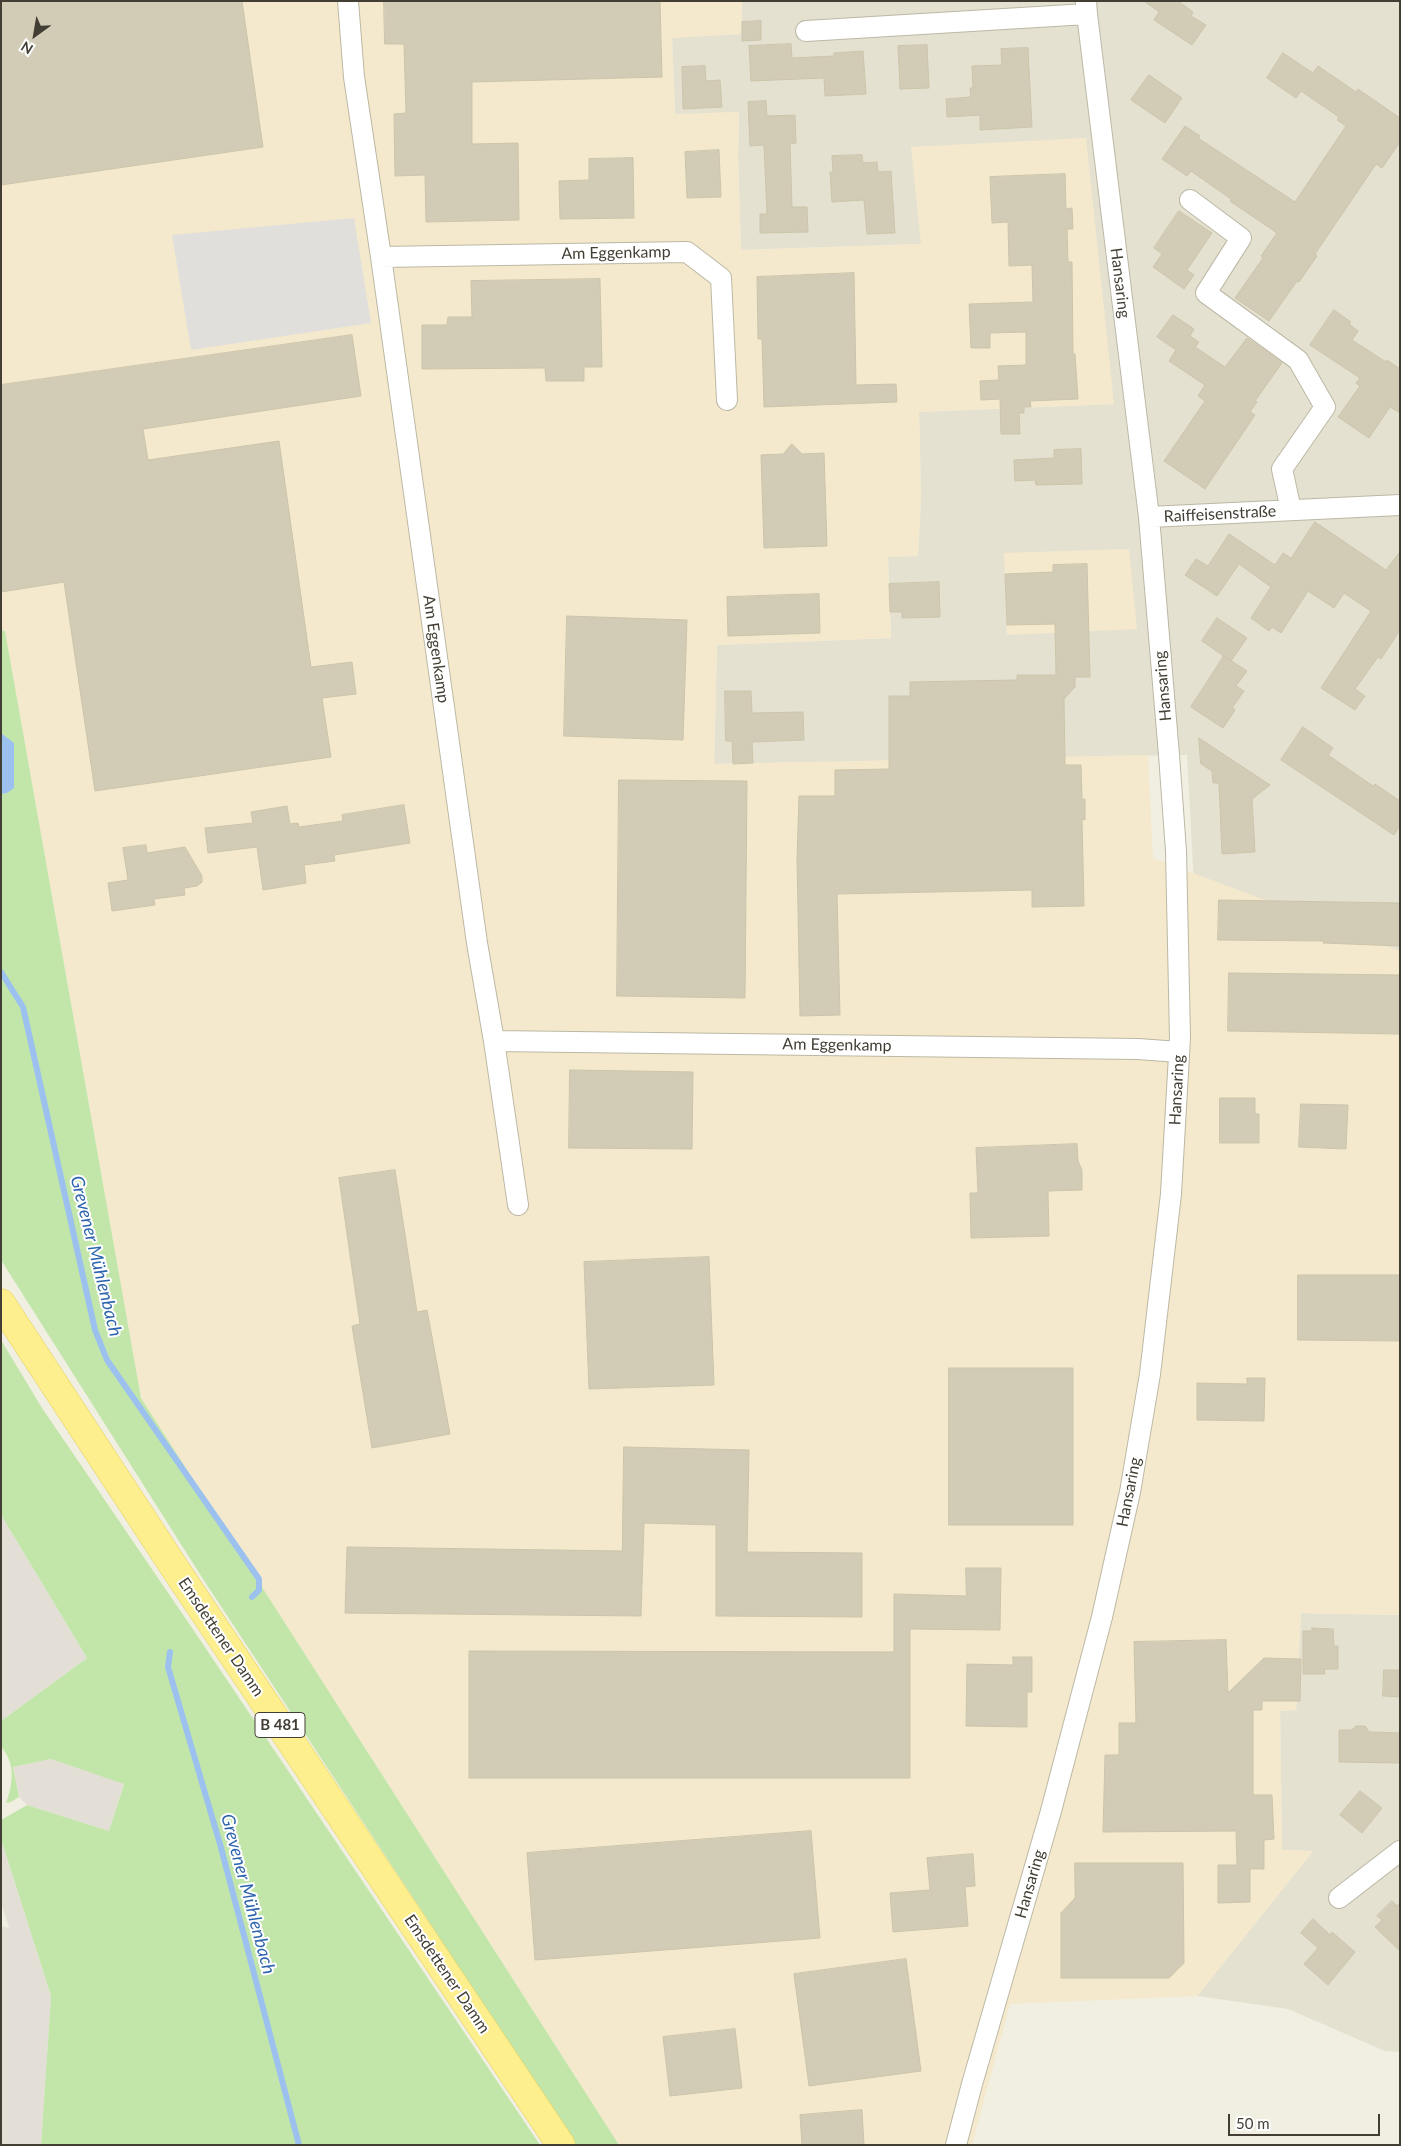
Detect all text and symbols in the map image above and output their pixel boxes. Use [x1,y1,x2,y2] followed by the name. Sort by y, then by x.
[10,10,60,60] north arrow
[18,38,36,58] text: N
[561,242,671,264] street label: Am Eggenkamp
[1106,247,1134,319] street label: Hansaring
[1163,501,1277,527] street label: Raiffeisenstraße
[419,594,453,704] street label: Am Eggenkamp
[1150,650,1176,722] street label: Hansaring
[782,1034,892,1056] street label: Am Eggenkamp
[1166,1054,1188,1126] street label: Hansaring
[66,1173,126,1339] water label: Grevener Mühlenbach
[1113,1455,1145,1529] street label: Hansaring
[174,1574,268,1700] street label: Emsdettener Damm
[255,1712,305,1738] road number: B 481
[216,1812,280,1976] water label: Grevener Mühlenbach
[1011,1847,1049,1921] street label: Hansaring
[400,1911,494,2037] street label: Emsdettener Damm
[1231,2104,1384,2136] scale bar
[1236,2114,1270,2132] text: 50 m

